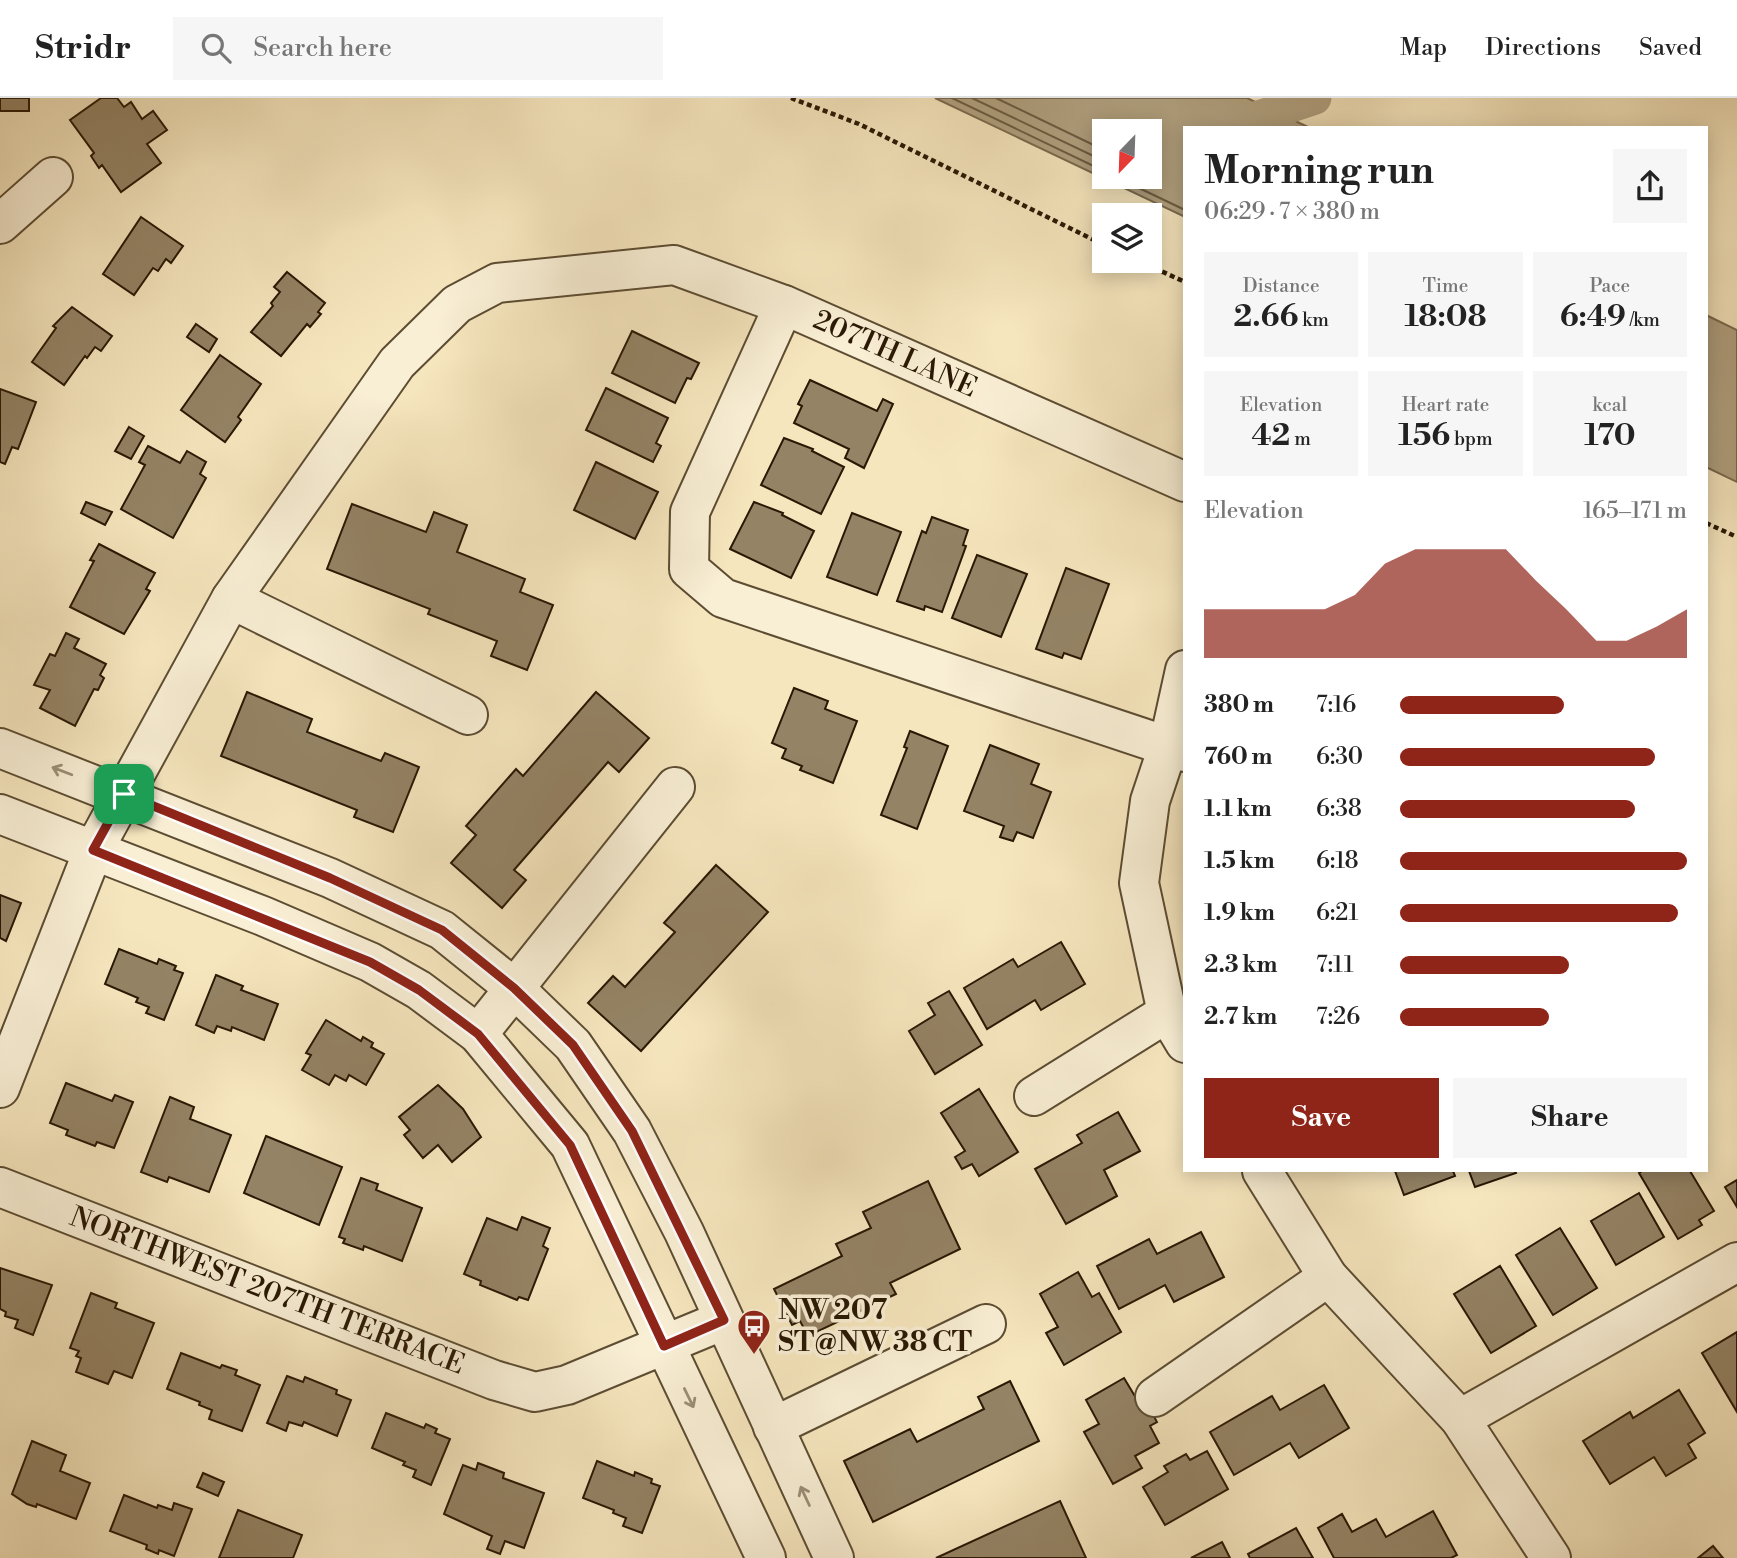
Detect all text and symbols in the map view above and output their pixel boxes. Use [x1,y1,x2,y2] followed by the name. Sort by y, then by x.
[173,17,663,80] search box
[35,28,131,69] text: Stridr
[197,29,235,67] icon: search
[253,32,392,64] text: Search here
[1400,33,1447,63] text: Map
[1485,33,1601,63] text: Directions
[1639,33,1702,63] text: Saved
[1092,119,1162,189] north arrow
[1092,119,1162,273] map controls
[1204,148,1434,195] text: Morning run
[1613,149,1687,223] button: share
[1204,198,1380,226] text: 06:29 · 7 × 380 m
[1092,203,1162,273] button: layers
[1243,274,1320,298] text: Distance
[1423,274,1468,298] text: Time
[1589,274,1630,298] text: Pace
[1234,298,1298,336] text: 2.66
[1404,298,1487,336] text: 18:08
[1560,298,1626,336] text: 6:49
[808,302,982,406] street label: 207TH LANE
[1298,308,1329,332] text: km
[1626,308,1660,332] text: /km
[1240,393,1322,417] text: Elevation
[1402,393,1489,417] text: Heart rate
[1593,393,1627,417] text: kcal
[1251,417,1290,455] text: 42
[1398,417,1450,455] text: 156
[1584,417,1635,455] text: 170
[1290,427,1311,451] text: m
[1450,427,1493,451] text: bpm
[1204,497,1304,525] text: Elevation
[1583,497,1687,525] text: 165–171 m
[1204,691,1274,719] text: 380 m
[1316,691,1356,719] text: 7:16
[1204,743,1272,771] text: 760 m
[1316,743,1363,771] text: 6:30
[51,764,73,777] one-way arrow
[94,764,154,824] pin
[105,775,143,813] icon: arrive
[1204,795,1272,823] text: 1.1 km
[1316,795,1362,823] text: 6:38
[1204,847,1275,875] text: 1.5 km
[1316,847,1359,875] text: 6:18
[1204,899,1275,927] text: 1.9 km
[1316,899,1358,927] text: 6:21
[1204,951,1277,979] text: 2.3 km
[1316,951,1354,979] text: 7:11
[1204,1003,1277,1031] text: 2.7 km
[1316,1003,1360,1031] text: 7:26
[1204,1078,1439,1158] button: Save
[1453,1078,1687,1158] button: Share
[65,1199,469,1383] street label: NORTHWEST 207TH TERRACE
[778,1293,972,1360] place label: NW 207 ST@NW 38 CT
[735,1307,773,1356] bus stop icon: NW 207 ST@NW 38 CT
[682,1387,696,1408] one-way arrow
[798,1486,811,1507] one-way arrow

